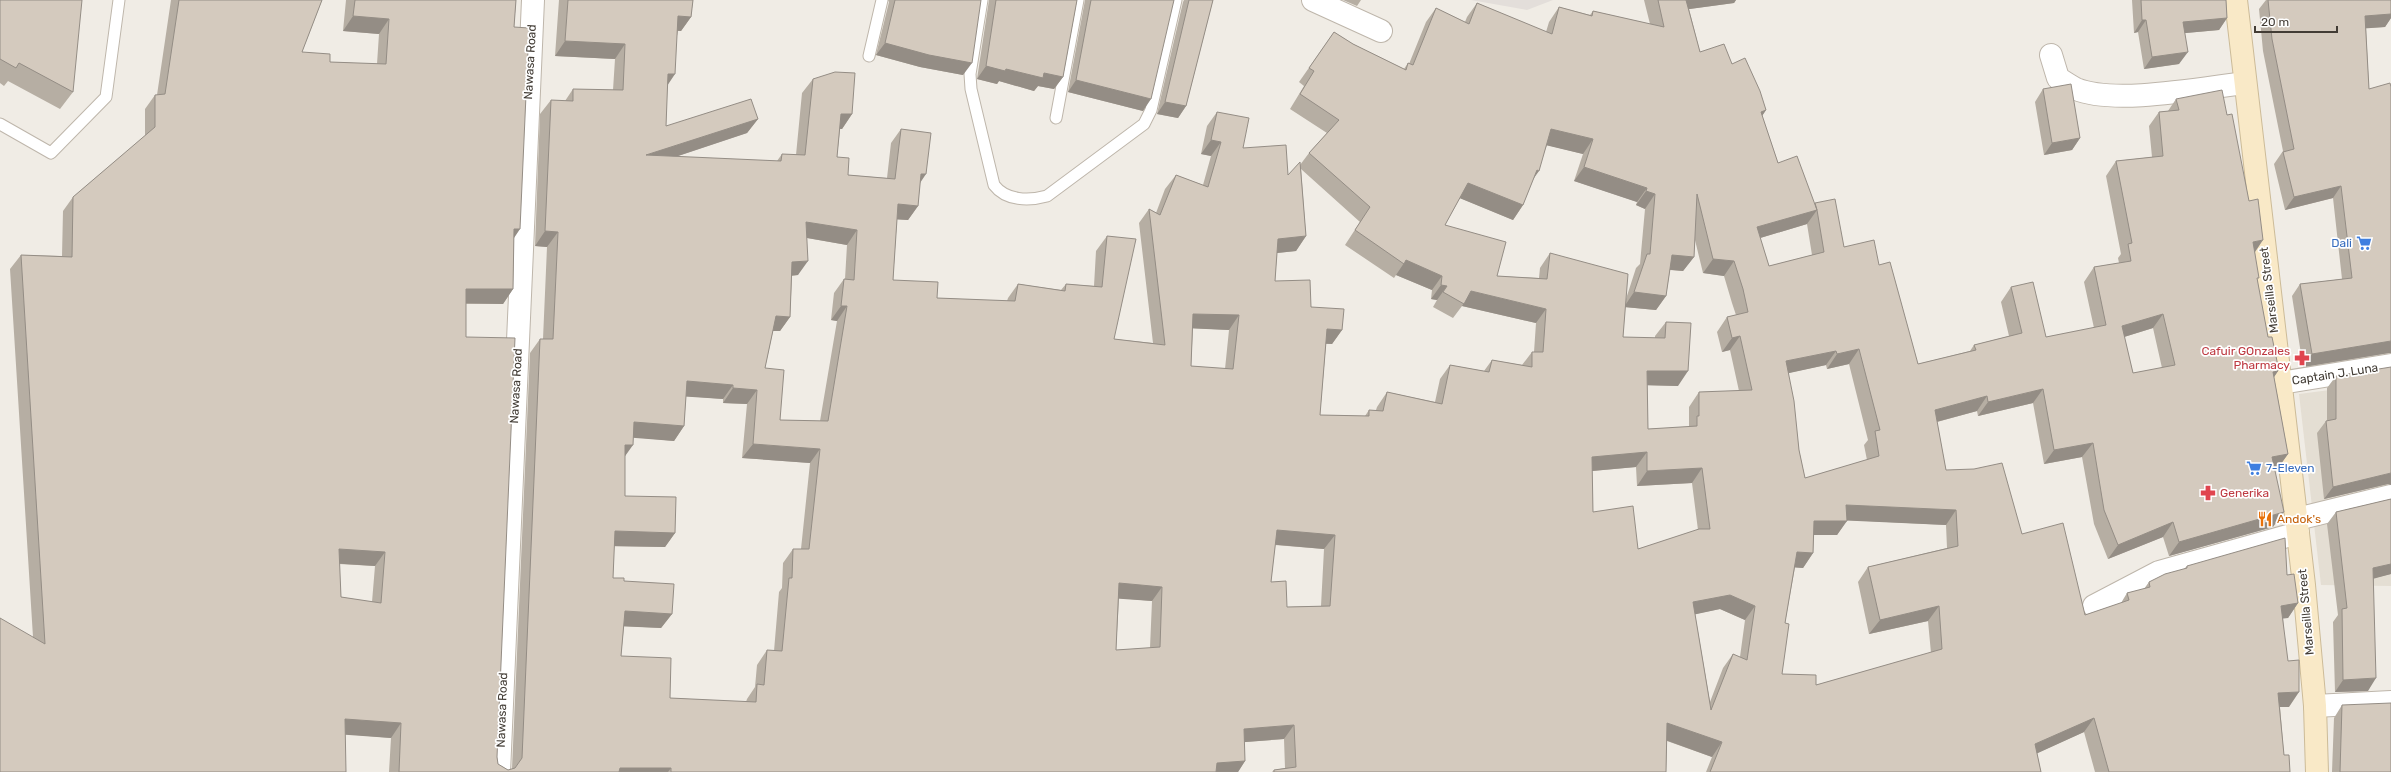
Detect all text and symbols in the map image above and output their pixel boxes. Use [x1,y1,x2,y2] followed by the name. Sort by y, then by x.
[2255,8,2337,34] scale bar
[2261,15,2289,29] text: 20 m
[521,24,539,100] street label: Nawasa Road
[2355,234,2373,252] supermarket icon: Dali
[2331,236,2352,250] place label: Dali
[2257,246,2281,334] street label: Marseilla Street
[2201,344,2290,372] place label: Cafuir GOnzales Pharmacy
[507,348,525,424] street label: Nawasa Road
[2293,349,2311,367] pharmacy icon: Cafuir GOnzales Pharmacy
[2291,360,2379,388] street label: Captain J. Luna
[2245,459,2263,477] supermarket icon: 7-Eleven
[2266,461,2315,475] place label: 7-Eleven
[2199,484,2217,502] pharmacy icon: Generika
[2220,486,2269,500] place label: Generika
[2256,510,2274,528] restaurant icon: Andok's
[2277,512,2321,526] place label: Andok's
[2295,568,2317,656] street label: Marseilla Street
[494,672,510,748] street label: Nawasa Road

